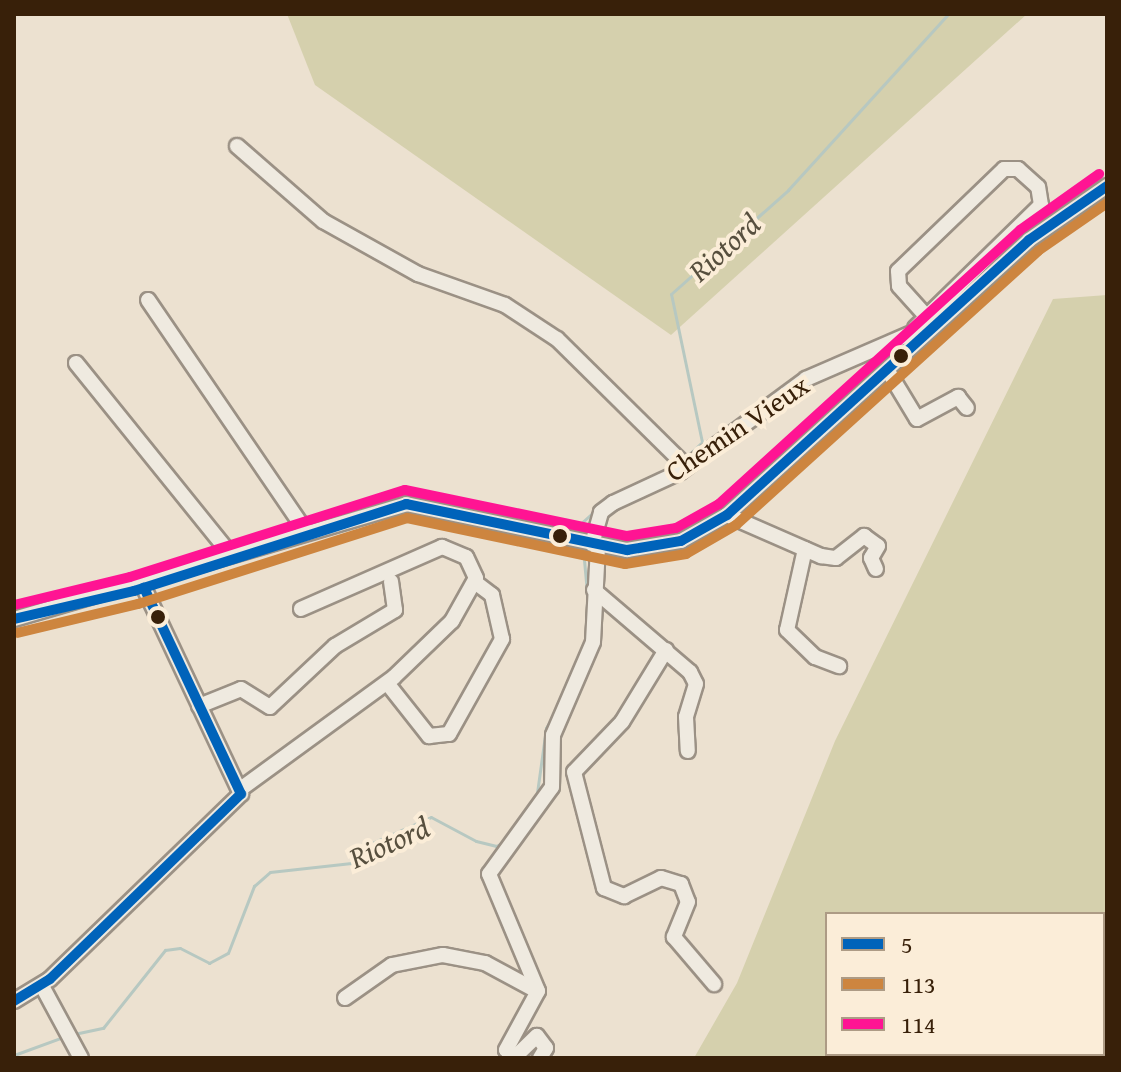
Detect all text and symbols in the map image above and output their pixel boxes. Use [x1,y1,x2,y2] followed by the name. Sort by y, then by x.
[681,205,767,289] water label: Riotord
[893,348,909,364] unlabelled marker
[659,368,815,488] street label: Chemin Vieux
[552,528,568,544] unlabelled marker
[150,609,166,625] unlabelled marker
[343,808,435,876] water label: Riotord
[825,912,1105,1056] legend
[901,927,913,962] text: 5
[901,967,936,1002] text: 113
[901,1007,936,1042] text: 114

